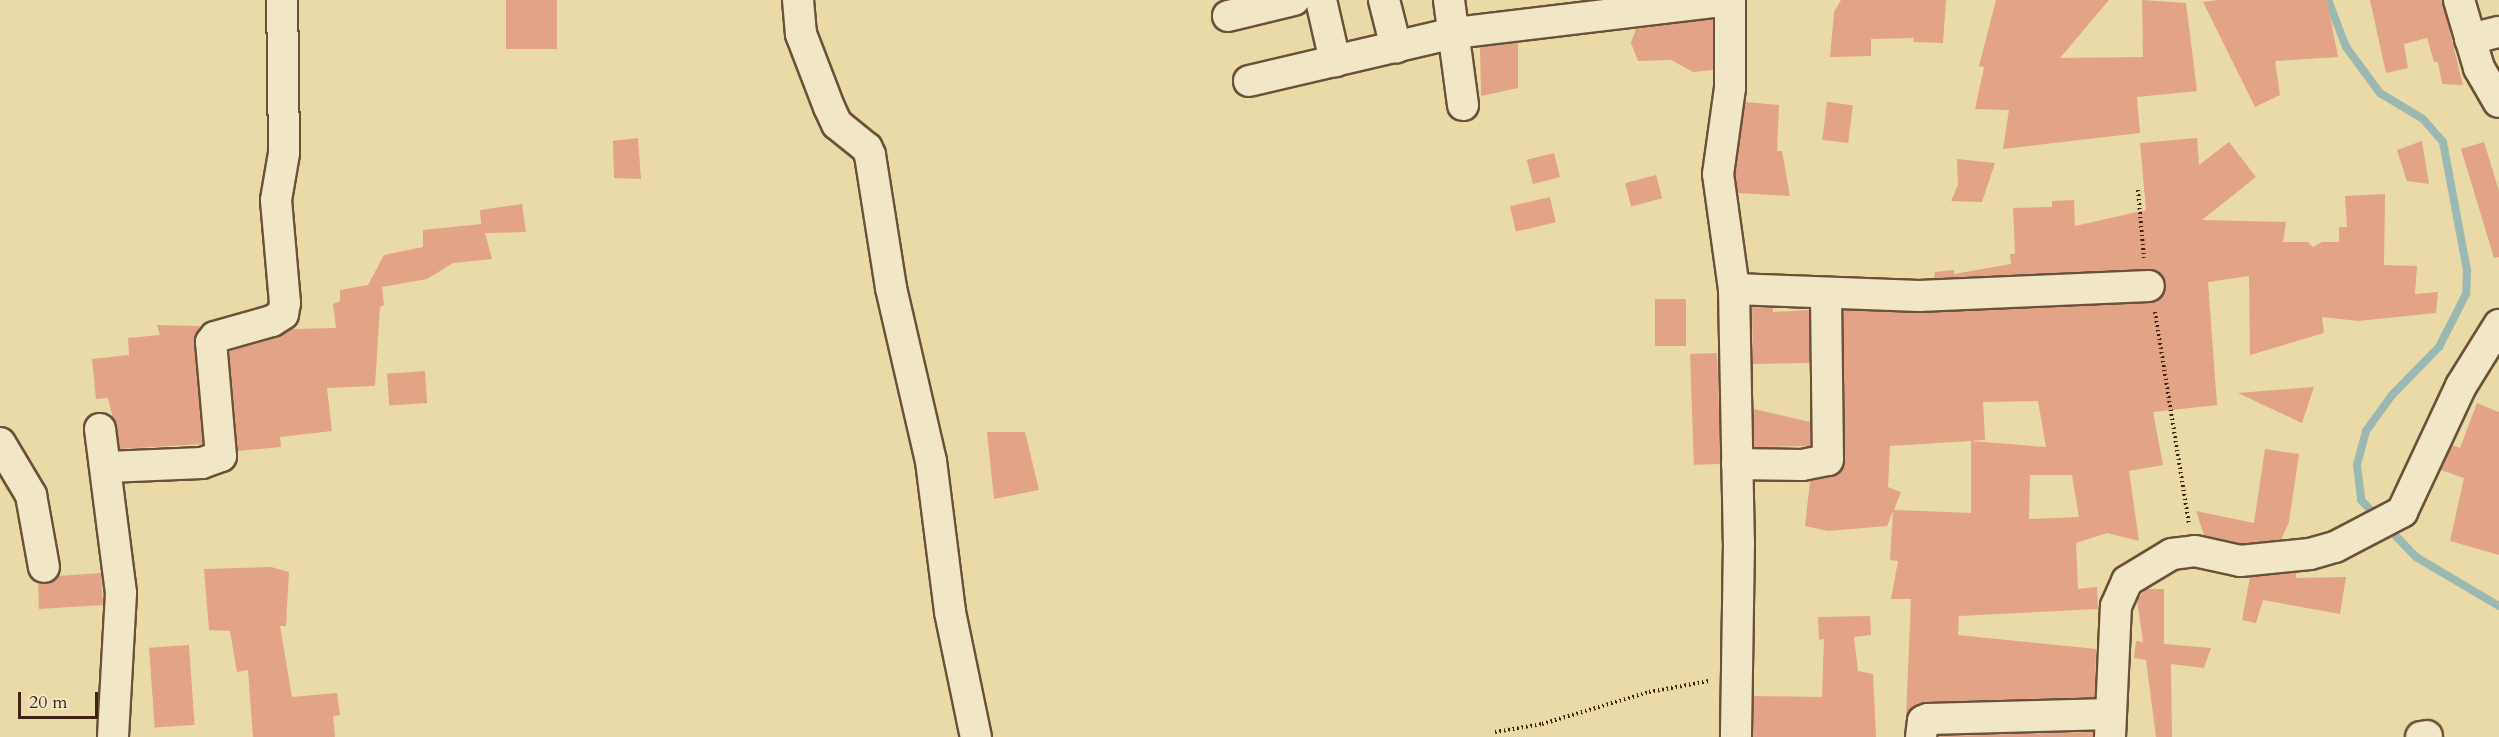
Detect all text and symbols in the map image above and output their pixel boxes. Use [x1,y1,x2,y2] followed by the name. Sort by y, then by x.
[21,680,100,718] scale bar
[29,690,68,715] text: 20 m

